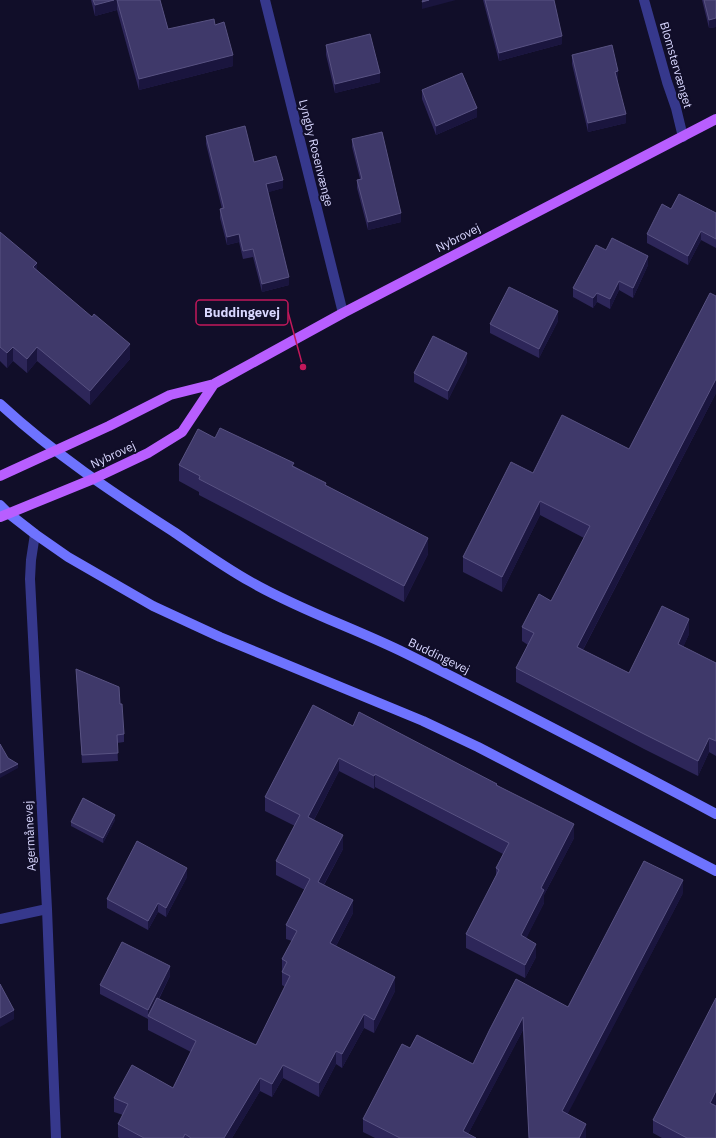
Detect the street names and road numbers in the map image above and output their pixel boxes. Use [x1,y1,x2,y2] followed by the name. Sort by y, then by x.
[657,20,696,110] street label: Blomstervænget
[296,98,337,208] street label: Lyngby Rosenvænge
[433,220,482,255] street label: Nybrovej
[88,438,138,471] street label: Nybrovej
[406,634,472,677] street label: Buddingevej
[20,800,39,872] street label: Agermånevej

